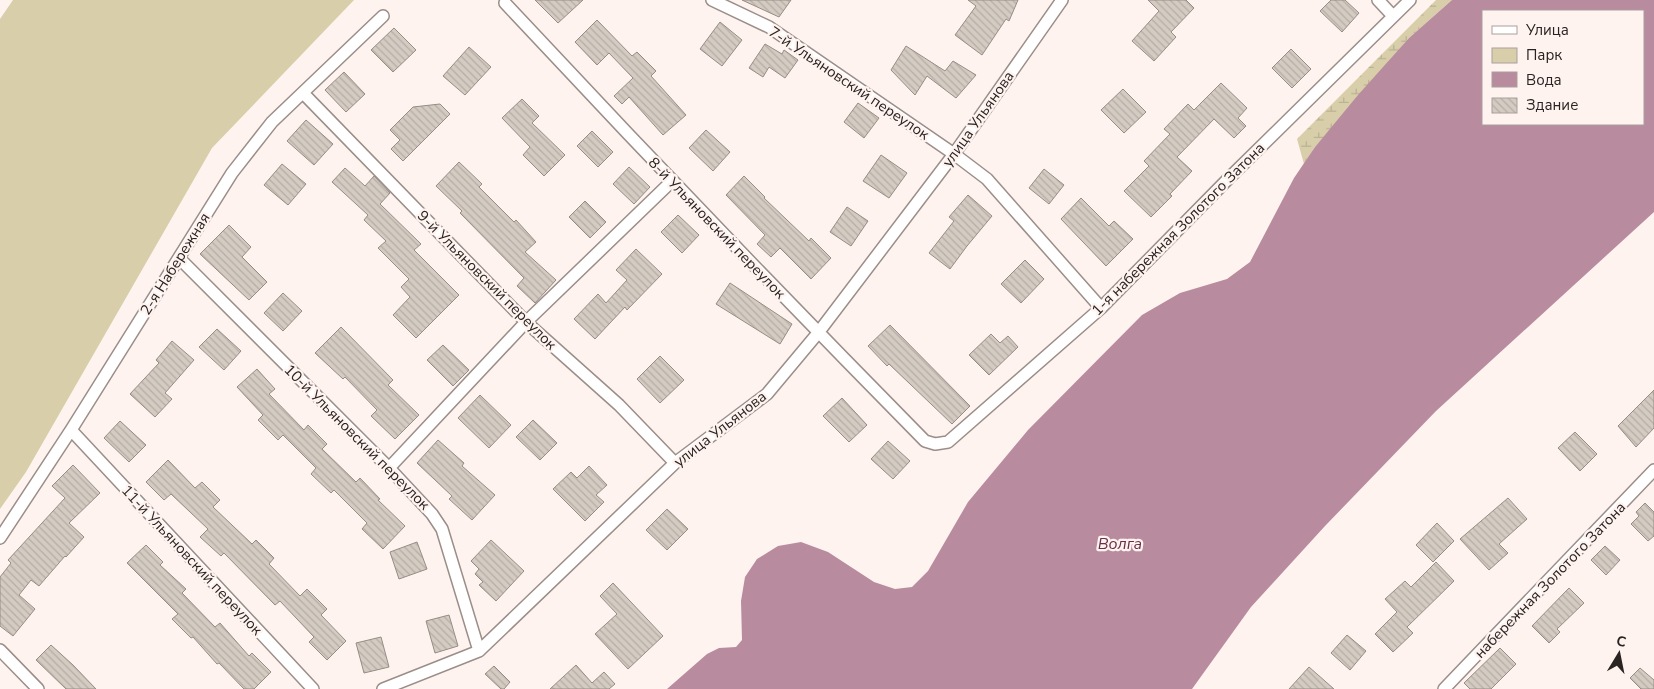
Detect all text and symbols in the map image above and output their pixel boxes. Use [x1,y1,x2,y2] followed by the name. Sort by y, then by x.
[1482,10,1644,125] legend
[1525,20,1569,40] text: Улица
[765,22,933,144] street label: 7-й Ульяновский переулок
[1526,45,1562,65] text: Парк
[938,67,1018,171] street label: улица Ульянова
[1526,70,1562,90] text: Вода
[1526,95,1578,115] text: Здание
[1087,138,1269,320] street label: 1-я набережная Золотого Затона
[644,153,790,303] street label: 8-й Ульяновский переулок
[413,206,561,354] street label: 9-й Ульяновский переулок
[135,209,215,319] street label: 2-я Набережная
[280,360,434,514] street label: 10-й Ульяновский переулок
[669,386,771,472] street label: улица Ульянова
[117,481,267,639] street label: 11-й Ульяновский переулок
[1470,498,1630,662] street label: набережная Золотого Затона
[1098,533,1142,555] water label: Волга
[1594,629,1644,679] north arrow
[1615,632,1628,652] text: С

